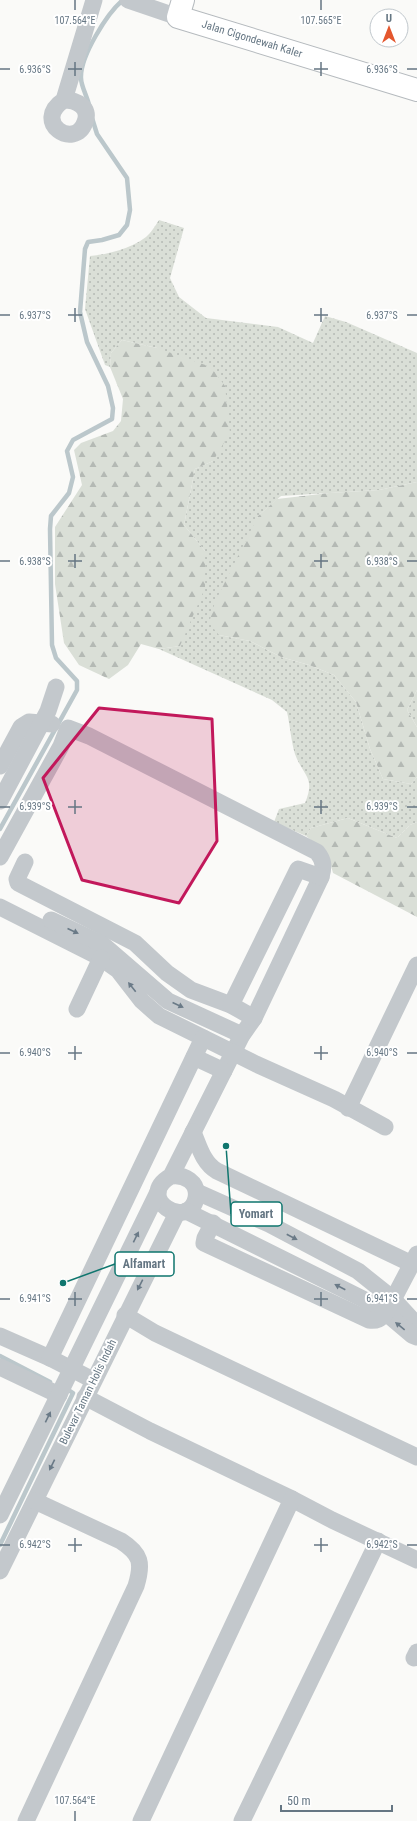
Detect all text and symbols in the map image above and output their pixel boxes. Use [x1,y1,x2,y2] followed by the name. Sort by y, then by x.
[369,8,409,48] north arrow
[386,12,392,25] text: U
[55,15,96,26] text: 107.564°E
[301,15,342,26] text: 107.565°E
[200,18,304,61] street label: Jalan Cigondewah Kaler
[19,64,51,75] text: 6.936°S
[366,64,398,75] text: 6.936°S
[19,310,51,321] text: 6.937°S
[366,310,398,321] text: 6.937°S
[19,556,51,567] text: 6.938°S
[366,556,398,567] text: 6.938°S
[19,801,51,812] text: 6.939°S
[366,801,398,812] text: 6.939°S
[68,928,79,934] one-way arrow
[128,982,136,993] one-way arrow
[173,1003,185,1009] one-way arrow
[19,1047,51,1058] text: 6.940°S
[366,1047,398,1058] text: 6.940°S
[231,1202,282,1226] callout: Yomart
[239,1207,274,1221] text: Yomart
[133,1231,139,1243] one-way arrow
[287,1233,298,1240] one-way arrow
[115,1252,174,1276] callout: Alfamart
[123,1257,165,1271] text: Alfamart
[137,1280,143,1291] one-way arrow
[334,1284,345,1290] one-way arrow
[19,1293,51,1304] text: 6.941°S
[366,1293,398,1304] text: 6.941°S
[395,1322,406,1331] one-way arrow
[57,1337,119,1447] street label: Bulevar Taman Holis Indah
[45,1411,51,1422] one-way arrow
[49,1459,55,1471] one-way arrow
[19,1539,51,1550] text: 6.942°S
[366,1539,398,1550] text: 6.942°S
[281,1787,392,1813] scale bar
[287,1794,311,1808] text: 50 m
[55,1795,96,1806] text: 107.564°E

